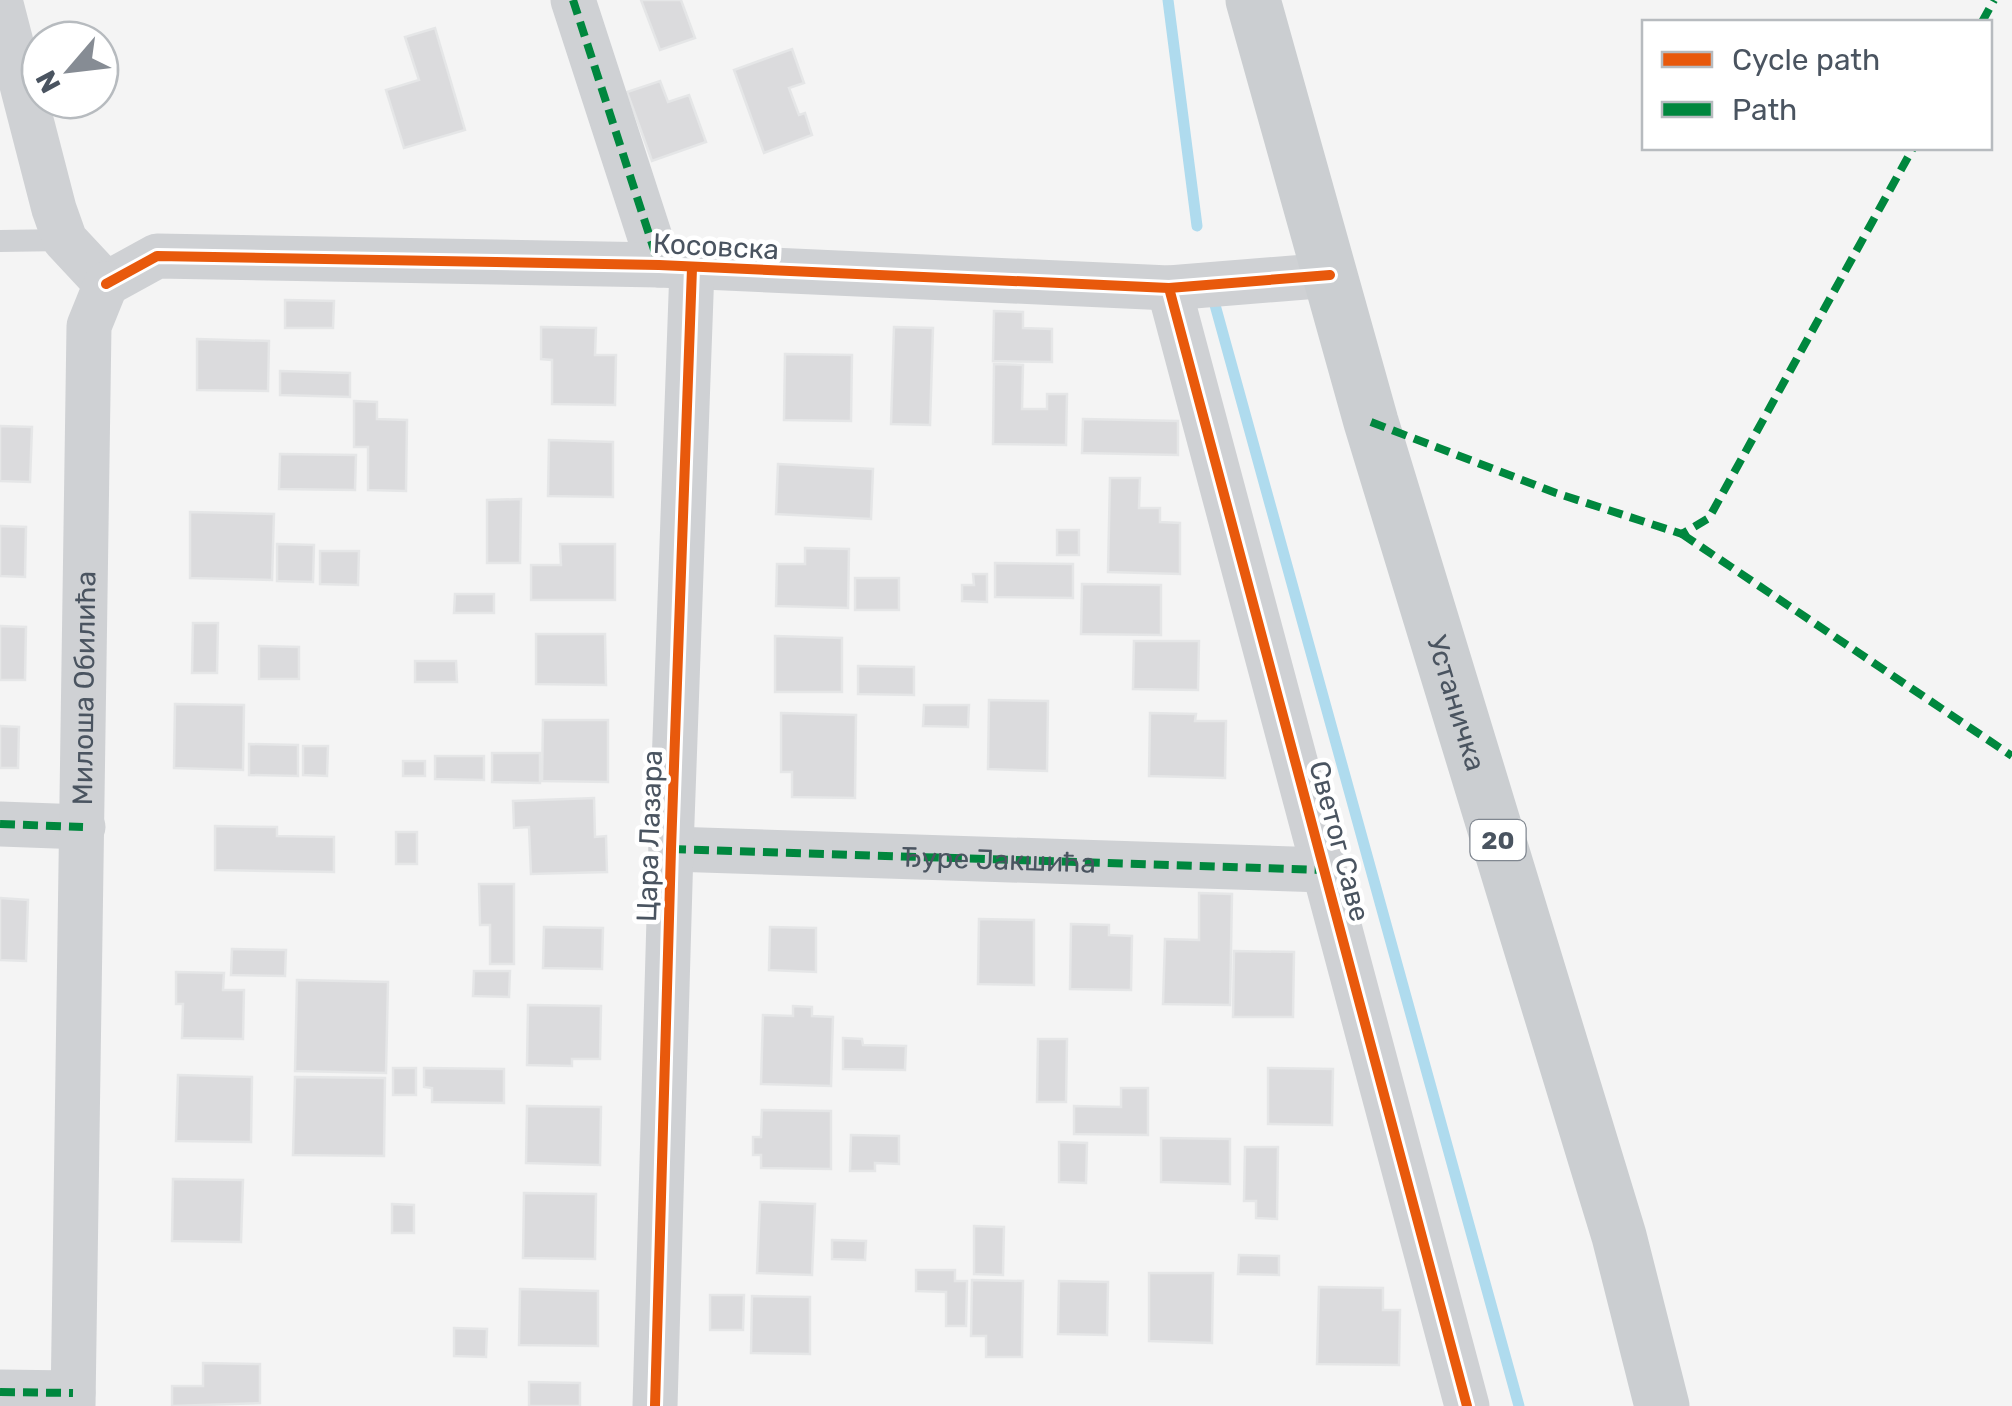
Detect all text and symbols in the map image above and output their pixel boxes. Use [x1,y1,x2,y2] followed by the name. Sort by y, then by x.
[20,20,120,120] north arrow
[1642,20,1992,150] legend
[1732,42,1880,78] text: Cycle path
[29,65,68,98] text: N
[1732,92,1797,128] text: Path
[652,227,780,266] street label: Косовска
[66,571,102,806] street label: Милоша Обилића
[1420,631,1492,775] street label: Устаничка
[630,749,669,923] street label: Цара Лазара
[1302,757,1377,925] street label: Светог Саве
[1470,820,1526,860] road number: 20
[901,840,1097,880] street label: Ђуре Јакшића

